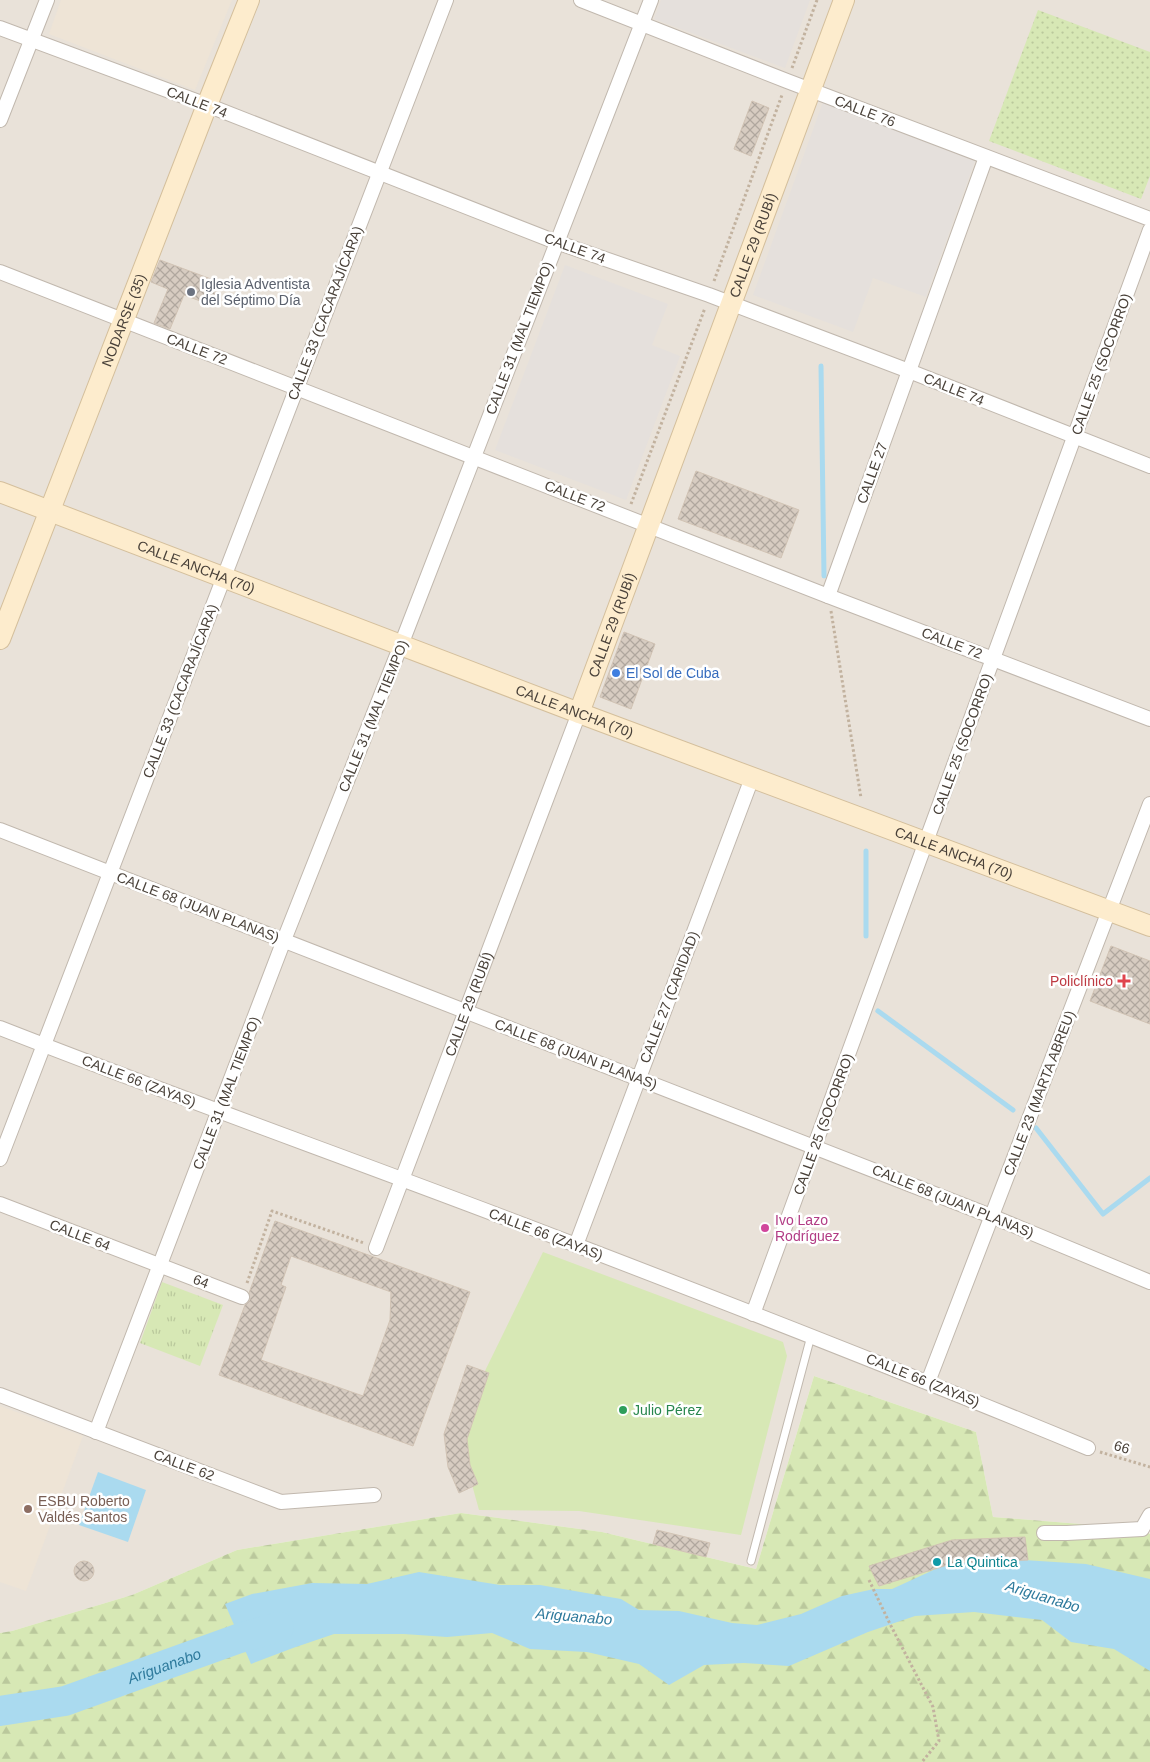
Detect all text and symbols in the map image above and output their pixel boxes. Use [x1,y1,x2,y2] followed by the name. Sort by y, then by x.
[164,83,230,121] street label: CALLE 74
[832,92,898,130] street label: CALLE 76
[726,191,780,300] street label: CALLE 29 (RUBÍ)
[284,224,366,402] street label: CALLE 33 (CACARAJÍCARA)
[542,230,608,267] street label: CALLE 74
[482,259,556,417] street label: CALLE 31 (MAL TIEMPO)
[98,271,149,369] street label: NODARSE (35)
[201,276,310,308] place label: Iglesia Adventista del Séptimo Día
[185,286,197,298] marker: Iglesia Adventista del Séptimo Día
[1068,291,1134,437] street label: CALLE 25 (SOCORRO)
[164,330,230,368] street label: CALLE 72
[921,370,987,408] street label: CALLE 74
[854,440,891,506] street label: CALLE 27
[542,477,608,515] street label: CALLE 72
[135,537,257,597] street label: CALLE ANCHA (70)
[585,570,639,680] street label: CALLE 29 (RUBÍ)
[139,602,221,780] street label: CALLE 33 (CACARAJÍCARA)
[919,624,985,662] street label: CALLE 72
[335,638,411,794] street label: CALLE 31 (MAL TIEMPO)
[626,665,720,681] place label: El Sol de Cuba
[610,667,622,679] marker: El Sol de Cuba
[929,671,995,817] street label: CALLE 25 (SOCORRO)
[513,682,636,741] street label: CALLE ANCHA (70)
[893,824,1015,882] street label: CALLE ANCHA (70)
[115,869,281,945] street label: CALLE 68 (JUAN PLANAS)
[636,929,702,1065] street label: CALLE 27 (CARIDAD)
[441,949,496,1059] street label: CALLE 29 (RUBÍ)
[1050,973,1113,989] place label: Policlínico
[1117,974,1131,988] marker: Policlínico
[1000,1008,1078,1178] street label: CALLE 23 (MARTA ABREU)
[189,1014,263,1172] street label: CALLE 31 (MAL TIEMPO)
[493,1016,659,1092] street label: CALLE 68 (JUAN PLANAS)
[790,1051,856,1197] street label: CALLE 25 (SOCORRO)
[80,1052,198,1110] street label: CALLE 66 (ZAYAS)
[870,1161,1036,1241] street label: CALLE 68 (JUAN PLANAS)
[487,1205,605,1263] street label: CALLE 66 (ZAYAS)
[775,1212,840,1244] place label: Ivo Lazo Rodríguez
[47,1216,113,1254] street label: CALLE 64
[759,1222,771,1234] marker: Ivo Lazo Rodríguez
[191,1271,211,1291] street label: 64
[864,1350,982,1410] street label: CALLE 66 (ZAYAS)
[633,1402,702,1418] place label: Julio Pérez
[617,1404,629,1416] marker: Julio Pérez
[1112,1437,1132,1457] street label: 66
[151,1446,217,1484] street label: CALLE 62
[38,1493,130,1525] place label: ESBU Roberto Valdés Santos
[22,1503,34,1515] marker: ESBU Roberto Valdés Santos
[947,1554,1018,1570] place label: La Quintica
[931,1556,943,1568] marker: La Quintica
[1003,1576,1082,1615] water label: Ariguanabo
[534,1604,613,1628] water label: Ariguanabo
[124,1644,203,1687] water label: Ariguanabo

